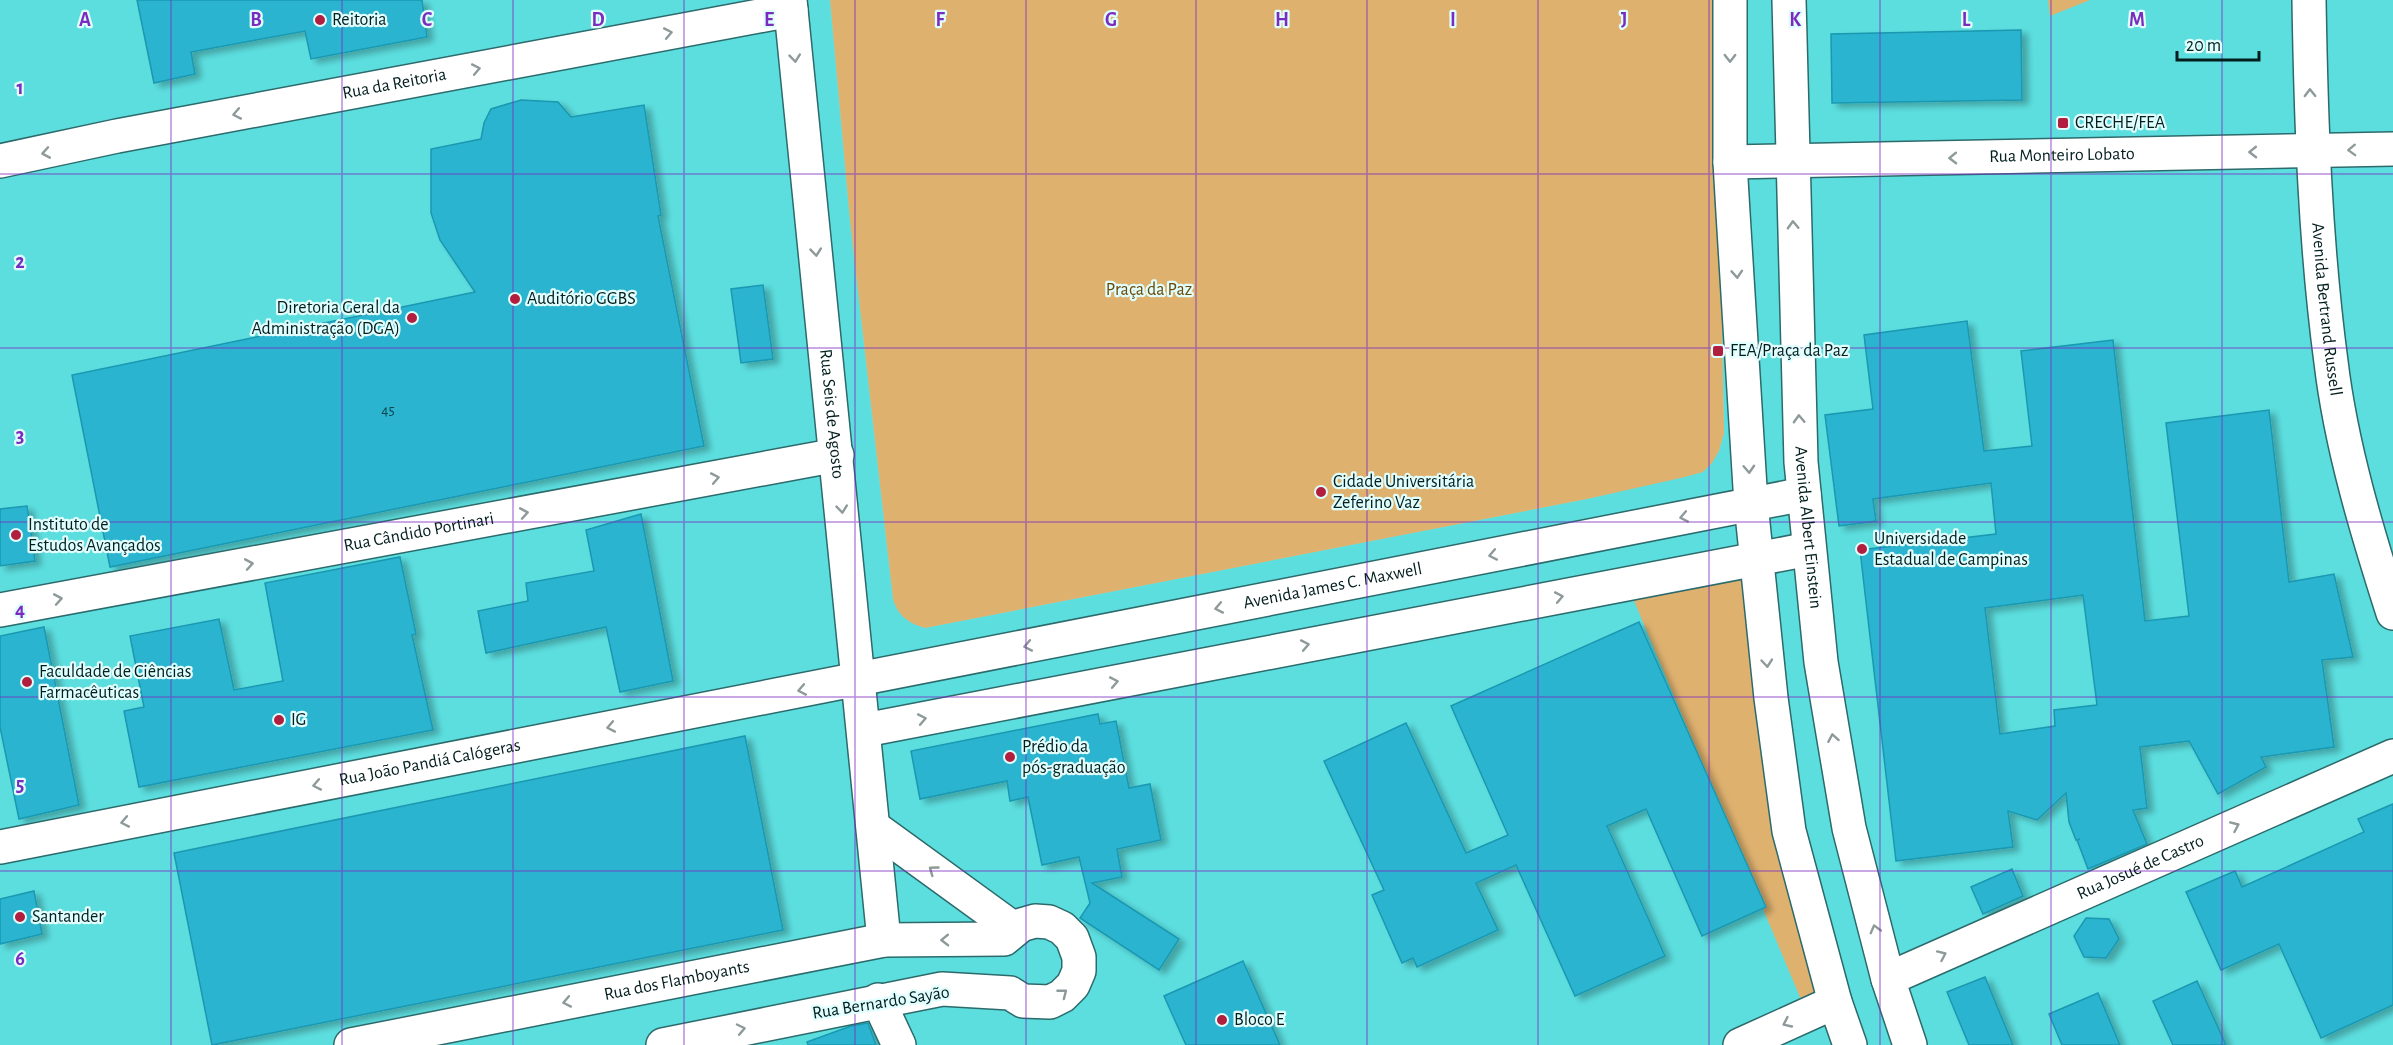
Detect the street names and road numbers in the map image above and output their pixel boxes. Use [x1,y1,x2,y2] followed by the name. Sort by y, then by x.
[341,66,448,103] street label: Rua da Reitoria
[1989,145,2135,166] street label: Rua Monteiro Lobato
[2308,222,2345,397] street label: Avenida Bertrand Russell
[816,348,847,480] street label: Rua Seis de Agosto
[1792,446,1825,610] street label: Avenida Albert Einstein
[342,510,496,555] street label: Rua Cândido Portinari
[1242,560,1424,612] street label: Avenida James C. Maxwell
[338,736,522,789] street label: Rua João Pandiá Calógeras
[2074,832,2207,903] street label: Rua Josué de Castro
[602,958,751,1004] street label: Rua dos Flamboyants
[811,983,951,1023] street label: Rua Bernardo Sayão

